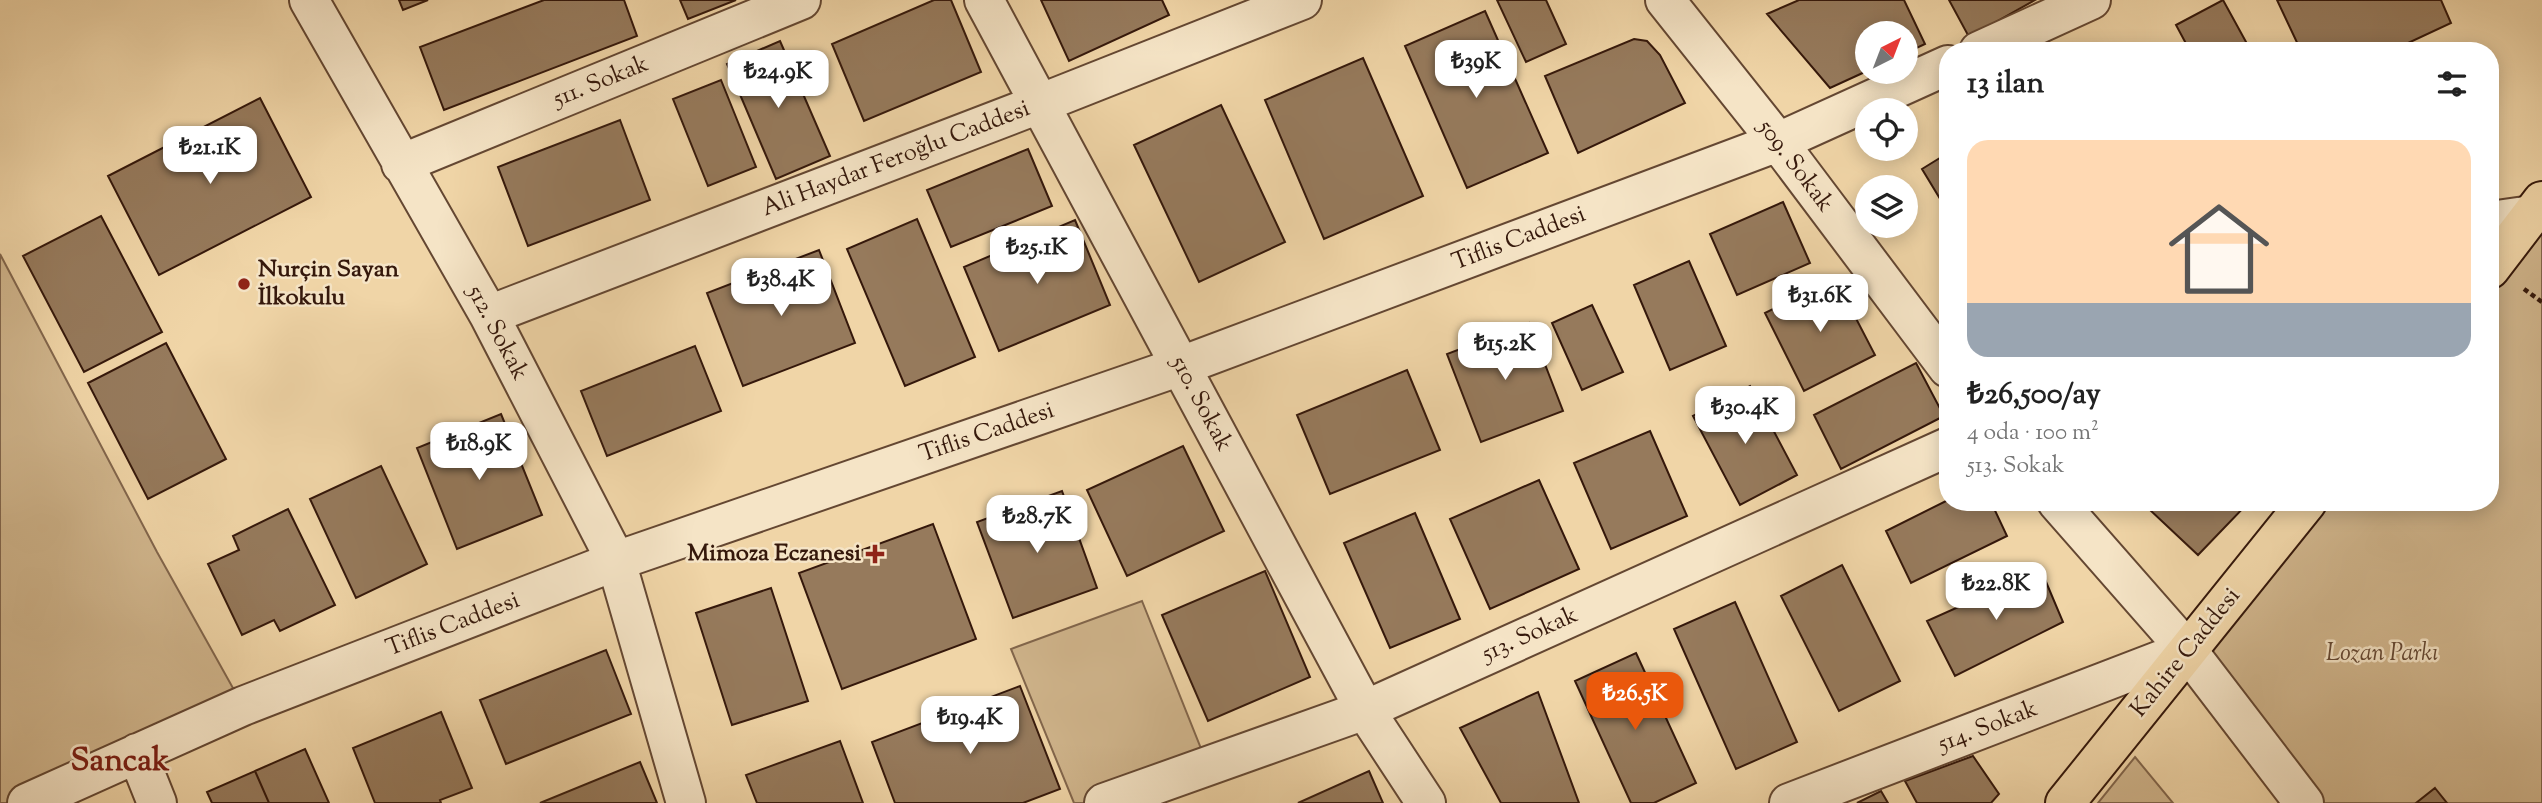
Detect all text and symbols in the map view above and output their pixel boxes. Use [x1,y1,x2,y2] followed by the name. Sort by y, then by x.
[1855,21,1918,84] north arrow
[1855,21,1918,238] map controls
[1435,41,1517,100] pin: ₺39K
[1451,46,1501,79] text: ₺39K
[546,47,654,117] street label: 511. Sokak
[721,50,835,110] pin: ₺24.9K
[744,56,812,89] text: ₺24.9K
[1967,63,2044,106] text: 13 ilan
[2433,65,2471,103] icon: filters
[757,92,1035,226] street label: Ali Haydar Feroğlu Caddesi
[1855,98,1918,161] button: locate
[1748,111,1841,219] street label: 509. Sokak
[153,127,267,186] pin: ₺21.1K
[179,132,241,165] text: ₺21.1K
[1855,175,1918,238] button: layers
[2156,186,2282,312] icon: home
[1447,198,1591,280] street label: Tiflis Caddesi
[980,226,1094,286] pin: ₺25.1K
[1006,232,1068,265] text: ₺25.1K
[258,253,400,315] place label: Nurçin Sayan İlkokulu
[724,258,838,318] pin: ₺38.4K
[747,264,815,297] text: ₺38.4K
[1763,274,1877,334] pin: ₺31.6K
[236,276,252,292] marker: Nurçin Sayan İlkokulu
[457,278,536,387] street label: 512. Sokak
[1788,280,1852,313] text: ₺31.6K
[1448,322,1562,382] pin: ₺15.2K
[1474,328,1536,361] text: ₺15.2K
[1161,348,1240,458] street label: 510. Sokak
[1967,374,2101,417] text: ₺26,500/ay
[1688,386,1802,446] pin: ₺30.4K
[1711,392,1779,425] text: ₺30.4K
[915,394,1059,472] street label: Tiflis Caddesi
[1967,417,2099,450] text: 4 oda · 100 m²
[422,422,536,482] pin: ₺18.9K
[446,428,512,461] text: ₺18.9K
[1967,450,2065,483] text: 513. Sokak
[980,496,1094,555] pin: ₺28.7K
[1002,501,1072,534] text: ₺28.7K
[687,537,861,571] place label: Mimoza Eczanesi
[867,546,883,562] marker: Mimoza Eczanesi
[1939,562,2053,622] pin: ₺22.8K
[1962,568,2030,601] text: ₺22.8K
[2123,581,2249,725] street label: Kahire Caddesi
[381,584,525,666] street label: Tiflis Caddesi
[1475,599,1583,672] street label: 513. Sokak
[2326,637,2438,671] park label: Lozan Parkı
[1578,672,1692,732] pin: ₺26.5K
[1602,678,1668,711] text: ₺26.5K
[1931,692,2043,762] street label: 514. Sokak
[913,696,1027,756] pin: ₺19.4K
[937,702,1003,735] text: ₺19.4K
[70,739,170,785] district label: Sancak

